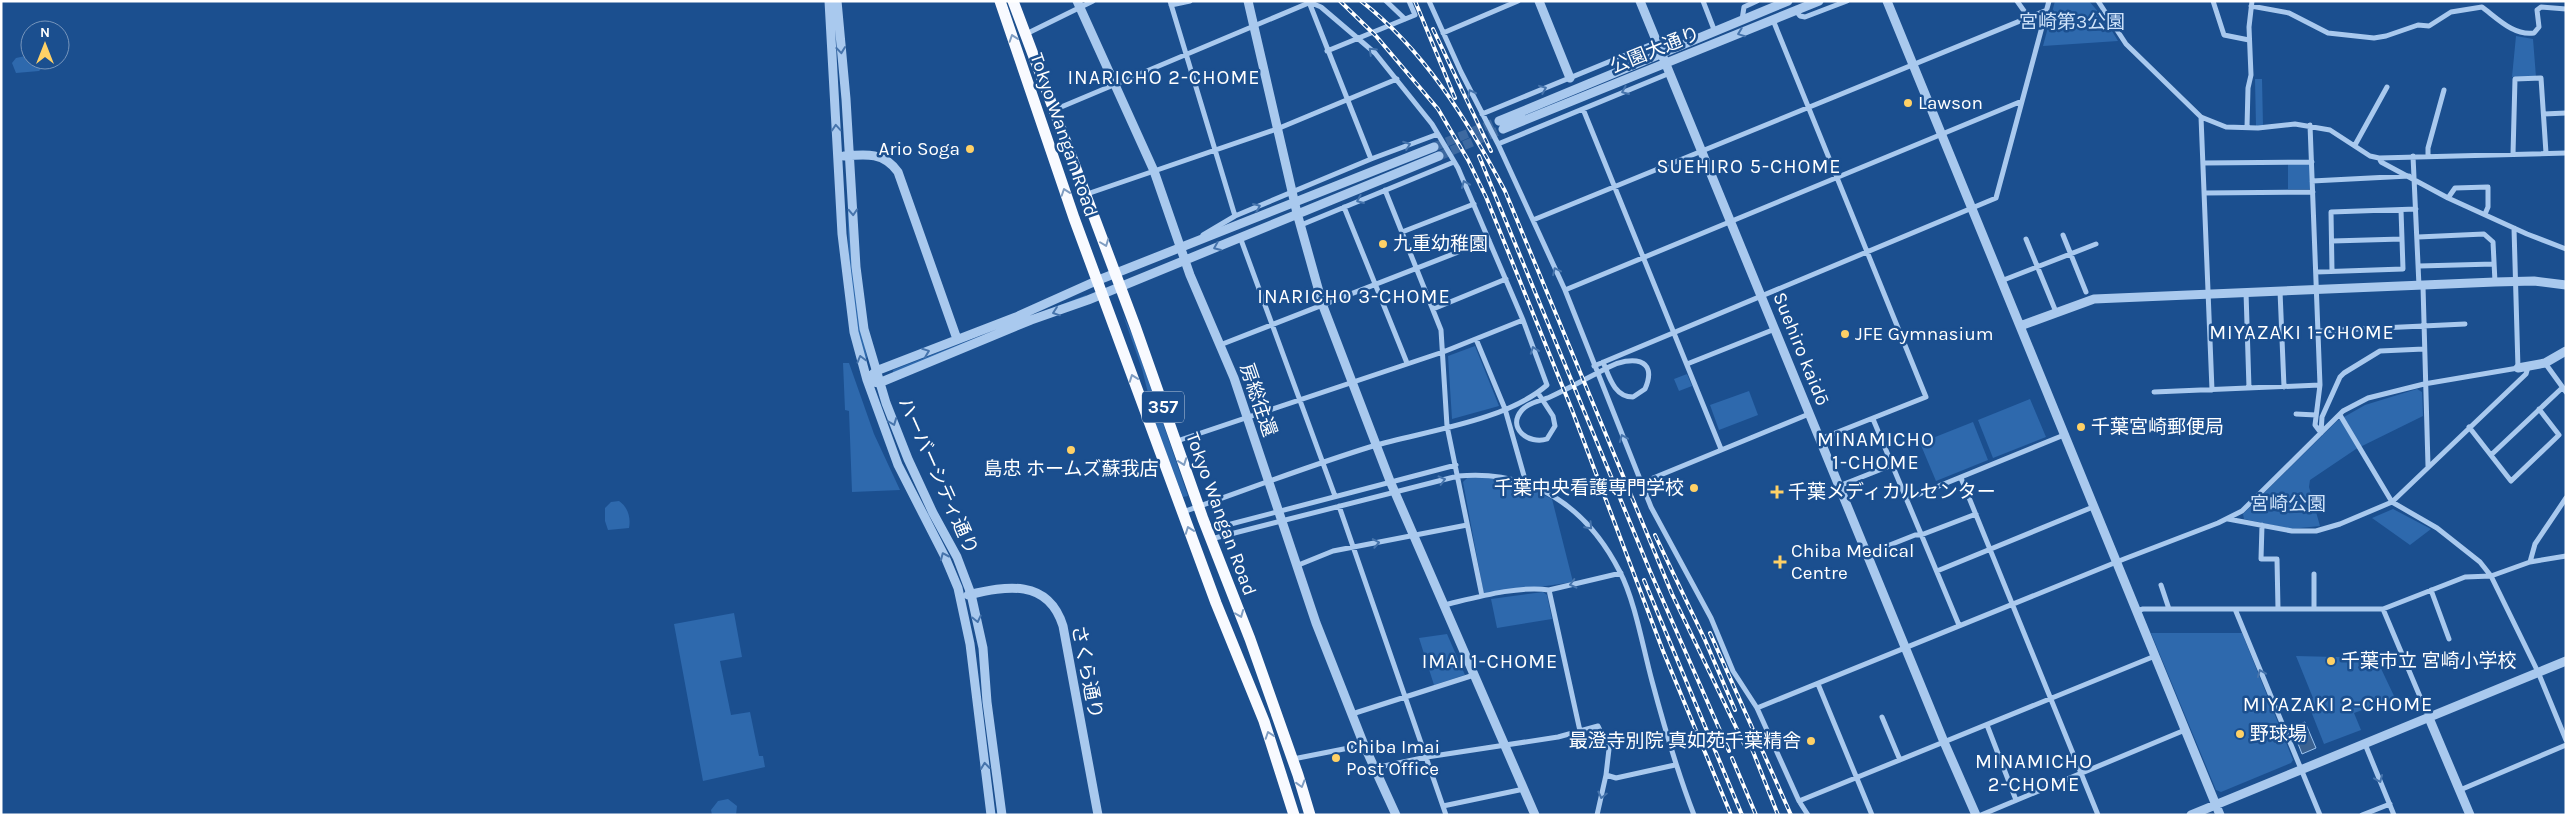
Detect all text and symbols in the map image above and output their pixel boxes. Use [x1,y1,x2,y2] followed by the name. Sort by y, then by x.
[2019,11,2125,33] park label: 宮崎第3公園
[20,20,70,70] north arrow
[1607,22,1703,78] street label: 公園大通り
[40,24,50,41] text: N
[1737,26,1746,37] one-way arrow
[1009,34,1019,43] one-way arrow
[835,46,846,54] one-way arrow
[1369,48,1378,57] one-way arrow
[1026,50,1102,220] street label: Tokyo Wangan Road
[1067,66,1261,89] district label: INARICHO 2-CHOME
[1538,85,1547,95] one-way arrow
[1621,85,1630,96] one-way arrow
[1467,89,1477,98] one-way arrow
[1918,92,1983,114] place label: Lawson
[1902,97,1914,109] marker: Lawson
[831,124,842,132] one-way arrow
[879,138,960,160] place label: Ario Soga
[1403,141,1411,151] one-way arrow
[964,143,976,155] marker: Ario Soga
[1656,155,1842,178] district label: SUEHIRO 5-CHOME
[1461,180,1471,189] one-way arrow
[1061,189,1071,197] one-way arrow
[1356,194,1365,205] one-way arrow
[1252,202,1261,213] one-way arrow
[847,208,858,216] one-way arrow
[1393,233,1488,255] place label: 九重幼稚園
[1099,238,1109,247] one-way arrow
[1377,238,1389,250] marker: 九重幼稚園
[1213,241,1222,251] one-way arrow
[1552,267,1562,276] one-way arrow
[1257,285,1451,308] district label: INARICHO 3-CHOME
[1768,289,1834,409] street label: Suehiro kaidō
[1052,306,1061,316] one-way arrow
[2209,321,2395,344] district label: MIYAZAKI 1-CHOME
[1855,323,1994,345] place label: JFE Gymnasium
[1839,328,1851,340] marker: JFE Gymnasium
[1530,346,1540,355] one-way arrow
[921,348,929,358] one-way arrow
[856,355,866,364] one-way arrow
[1235,360,1281,440] street label: 房総往還
[1129,374,1139,382] one-way arrow
[1142,392,1184,422] road number: 357
[894,394,982,558] street label: ハーバーシティ通り
[2091,416,2224,438] place label: 千葉宮崎郵便局
[887,417,897,425] one-way arrow
[2075,421,2087,433] marker: 千葉宮崎郵便局
[1817,428,1935,474] district label: MINAMICHO 1-CHOME
[1181,430,1261,598] street label: Tokyo Wangan Road
[1619,434,1629,442] one-way arrow
[1065,444,1077,456] marker: 島忠 ホームズ蘇我店
[984,458,1158,480] place label: 島忠 ホームズ蘇我店
[1177,458,1187,466] one-way arrow
[1437,475,1446,486] one-way arrow
[1494,477,1684,499] place label: 千葉中央看護専門学校
[1788,481,1996,503] place label: 千葉メディカルセンター
[1688,482,1700,494] marker: 千葉中央看護専門学校
[1770,485,1784,499] marker: 千葉メディカルセンター
[2250,493,2326,515] park label: 宮崎公園
[1583,520,1592,529] one-way arrow
[1185,526,1195,535] one-way arrow
[1372,538,1381,548] one-way arrow
[1791,540,1914,584] place label: Chiba Medical Centre
[940,552,951,561] one-way arrow
[1773,555,1787,569] marker: Chiba Medical Centre
[1569,578,1578,589] one-way arrow
[1234,610,1244,618] one-way arrow
[971,614,982,623] one-way arrow
[1067,623,1107,721] street label: さくら通り
[1422,650,1558,673] district label: IMAI 1-CHOME
[2341,650,2517,672] place label: 千葉市立 宮崎小学校
[2325,655,2337,667] marker: 千葉市立 宮崎小学校
[2257,669,2267,677] one-way arrow
[2243,693,2433,716] district label: MIYAZAKI 2-CHOME
[2250,723,2307,745] place label: 野球場
[2234,728,2246,740] marker: 野球場
[1568,730,1801,752] place label: 最澄寺別院 真如苑千葉精舎
[1265,731,1275,740] one-way arrow
[1805,735,1817,747] marker: 最澄寺別院 真如苑千葉精舎
[1346,736,1440,780] place label: Chiba Imai Post Office
[1975,750,2093,796] district label: MINAMICHO 2-CHOME
[1330,752,1342,764] marker: Chiba Imai Post Office
[980,762,991,770] one-way arrow
[2373,774,2384,783] one-way arrow
[1295,779,1305,787] one-way arrow
[1597,790,1608,799] one-way arrow

